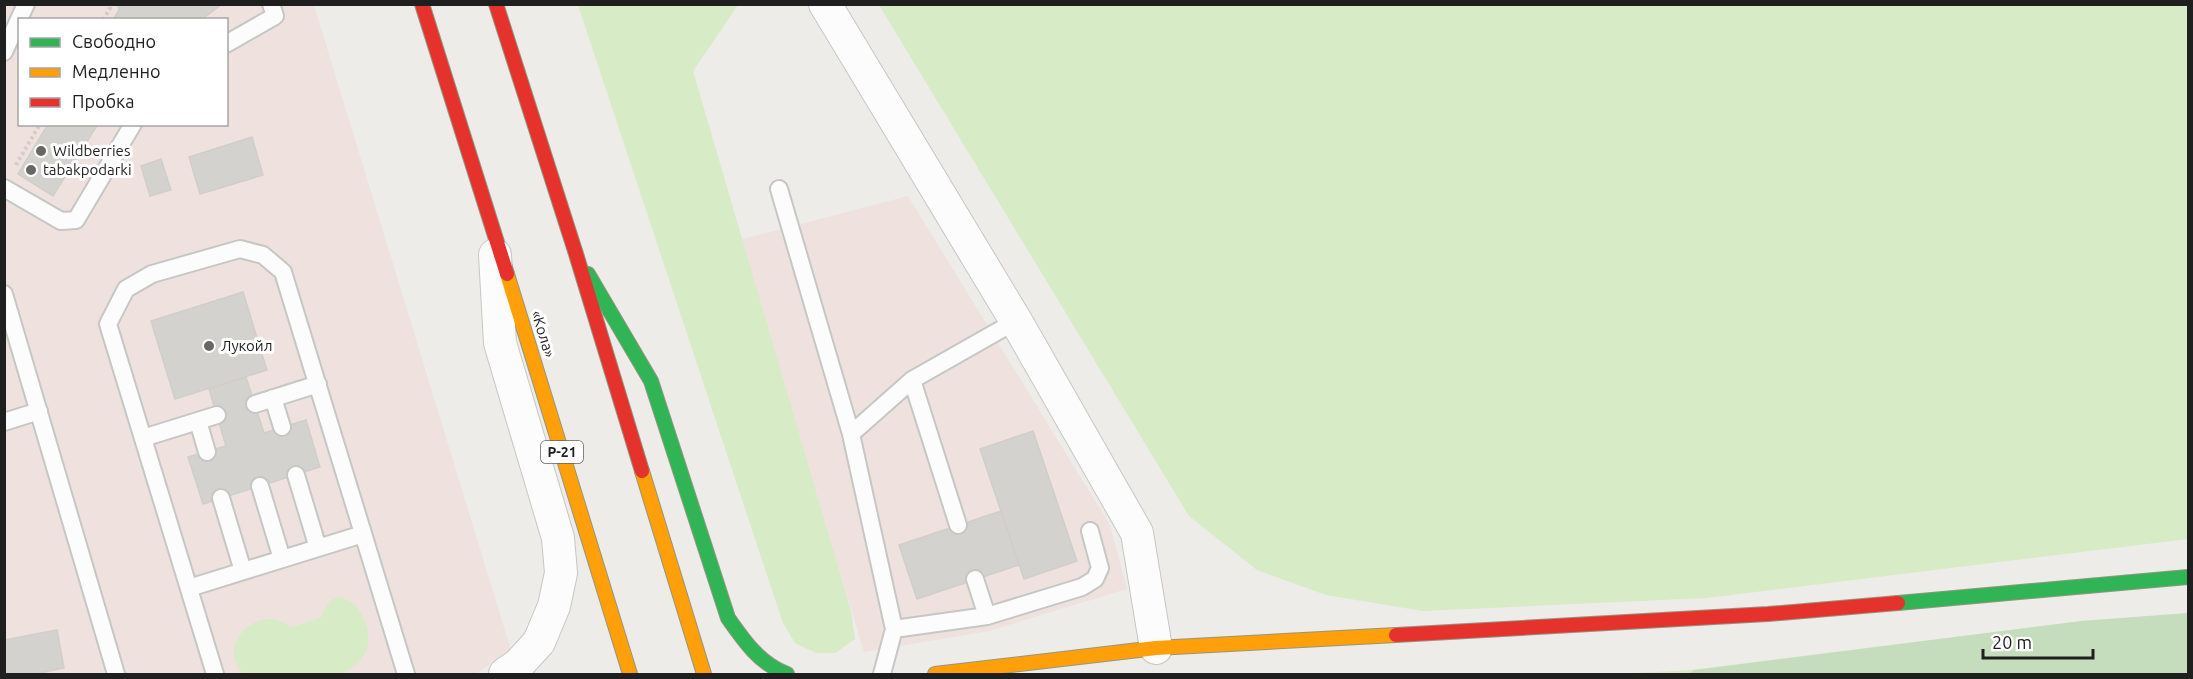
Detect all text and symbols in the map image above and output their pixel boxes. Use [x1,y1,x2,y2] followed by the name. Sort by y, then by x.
[18,18,228,126] legend
[72,31,156,51] text: Свободно
[72,61,161,81] text: Медленно
[72,91,135,111] text: Пробка
[53,142,130,159] place label: Wildberries
[34,144,48,158] marker: Wildberries
[43,161,132,178] place label: tabakpodarki
[24,163,38,177] marker: tabakpodarki
[528,308,559,359] street label: «Кола»
[221,337,272,354] place label: Лукойл
[202,339,216,353] marker: Лукойл
[541,441,583,463] road number: Р-21
[1983,622,2092,660] scale bar
[1992,632,2032,652] text: 20 m

